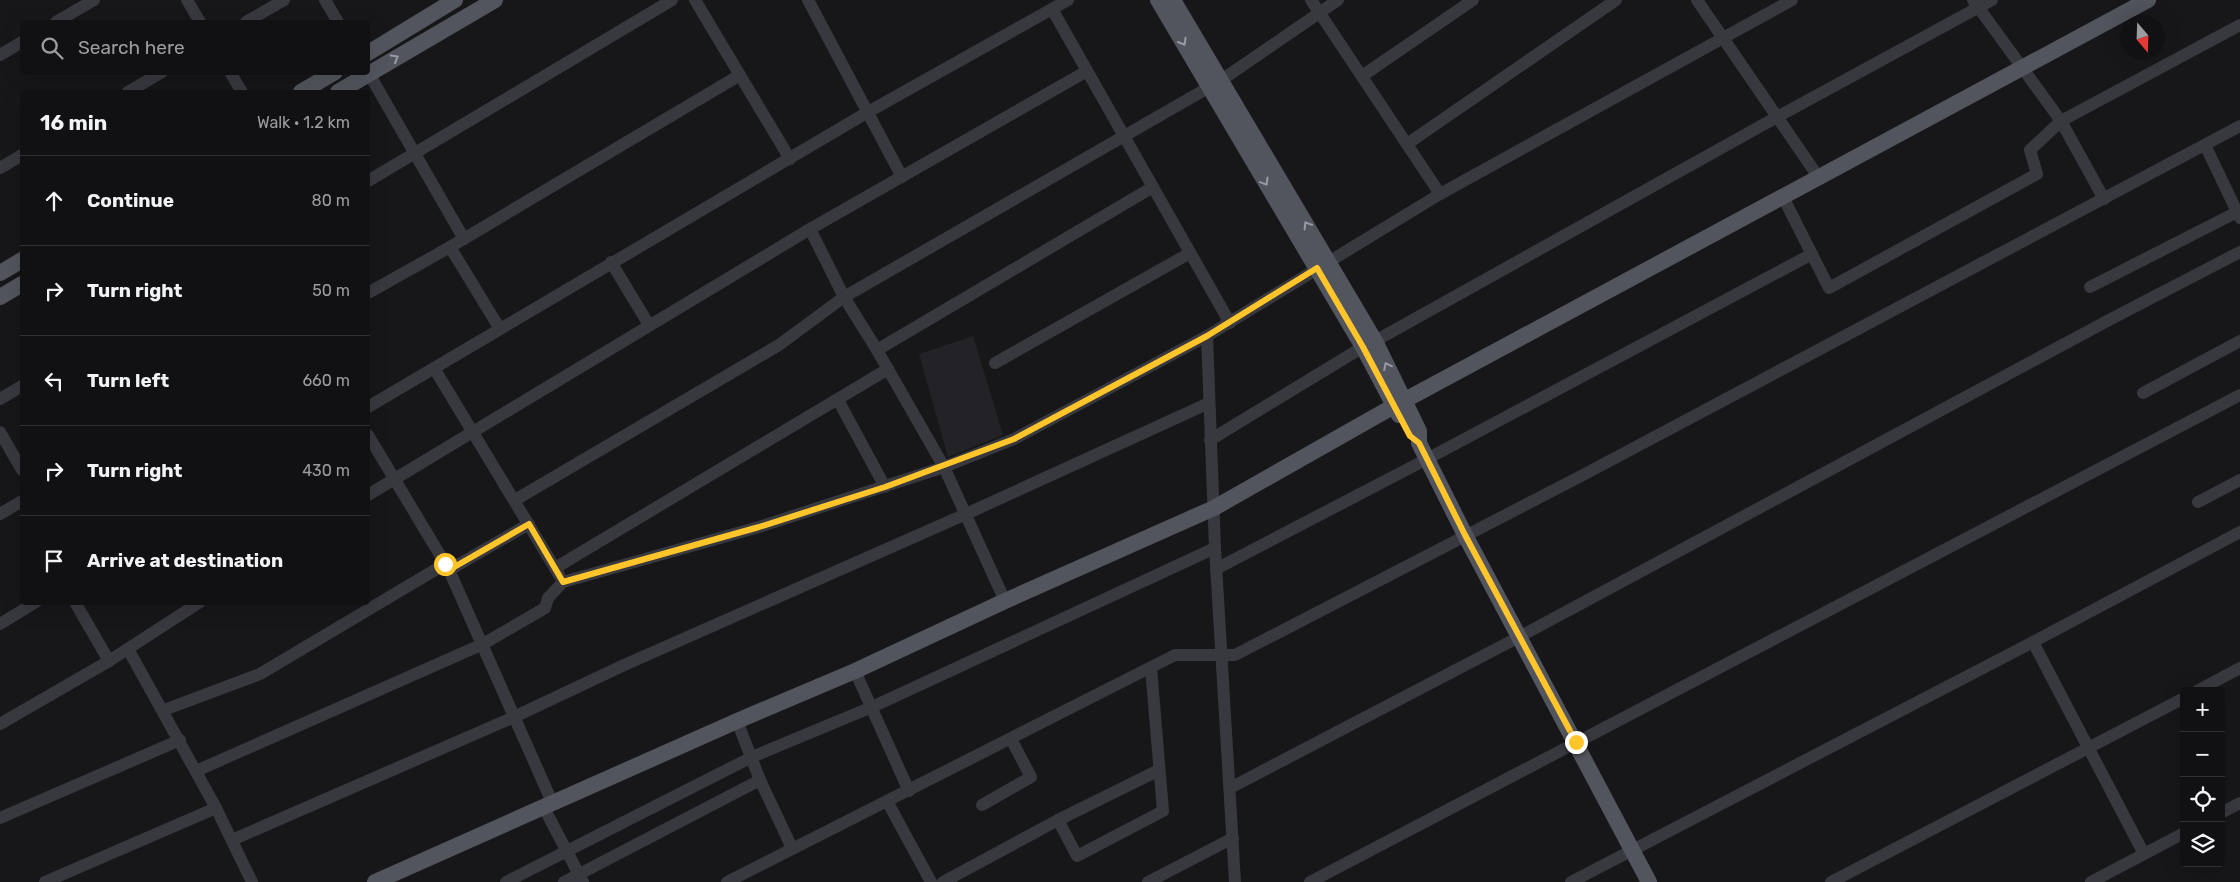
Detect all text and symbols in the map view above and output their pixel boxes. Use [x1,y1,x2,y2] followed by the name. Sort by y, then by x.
[2120,15,2165,60] north arrow
[20,20,370,75] search box
[38,34,66,62] icon: search
[78,36,185,59] text: Search here
[1176,37,1186,46] one-way arrow
[390,55,399,65] one-way arrow
[40,110,107,135] text: 16 min
[257,113,350,132] text: Walk · 1.2 km
[1259,177,1269,186] one-way arrow
[40,187,68,215] icon: ahead
[87,189,174,212] text: Continue
[312,191,350,210] text: 80 m
[1303,222,1313,231] one-way arrow
[40,277,68,305] icon: right
[87,279,182,302] text: Turn right
[312,281,350,300] text: 50 m
[1383,362,1393,371] one-way arrow
[40,367,68,395] icon: left
[87,369,169,392] text: Turn left
[302,371,350,390] text: 660 m
[40,457,68,485] icon: right
[87,459,182,482] text: Turn right
[302,461,350,480] text: 430 m
[40,547,68,575] icon: arrive
[87,549,283,572] text: Arrive at destination
[434,553,457,576] route start
[2180,687,2225,867] map controls
[2180,687,2225,732] button: +
[1565,731,1588,754] route end
[2180,732,2225,777] button: −
[2180,777,2225,822] button: locate
[2180,822,2225,867] button: layers

